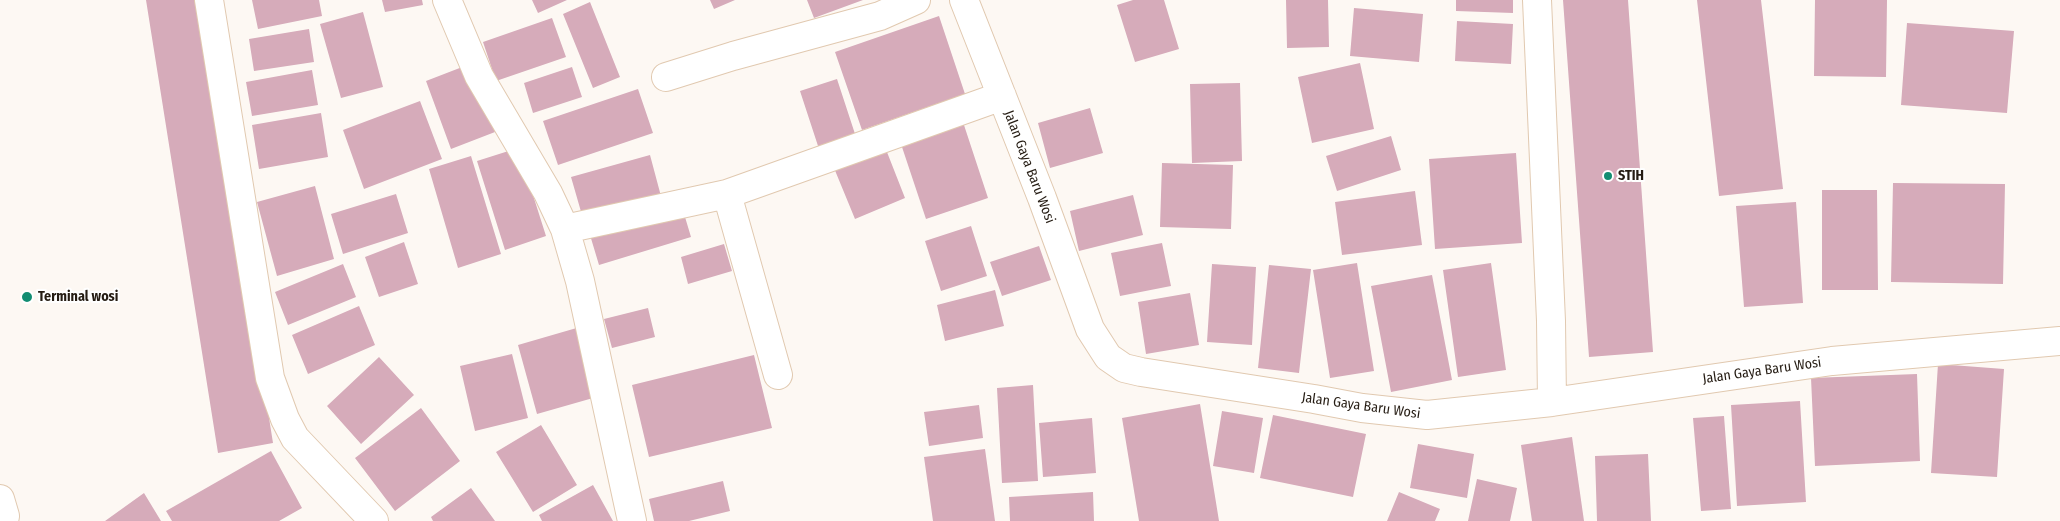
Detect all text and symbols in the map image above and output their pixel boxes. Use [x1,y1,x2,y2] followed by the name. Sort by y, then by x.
[1000,108,1058,226] street label: Jalan Gaya Baru Wosi
[1618,168,1644,184] place label: STIH
[1602,170,1614,182] marker: STIH
[38,289,118,305] place label: Terminal wosi
[20,290,34,304] marker: Terminal wosi
[1702,354,1822,388] street label: Jalan Gaya Baru Wosi
[1301,389,1421,423] street label: Jalan Gaya Baru Wosi

